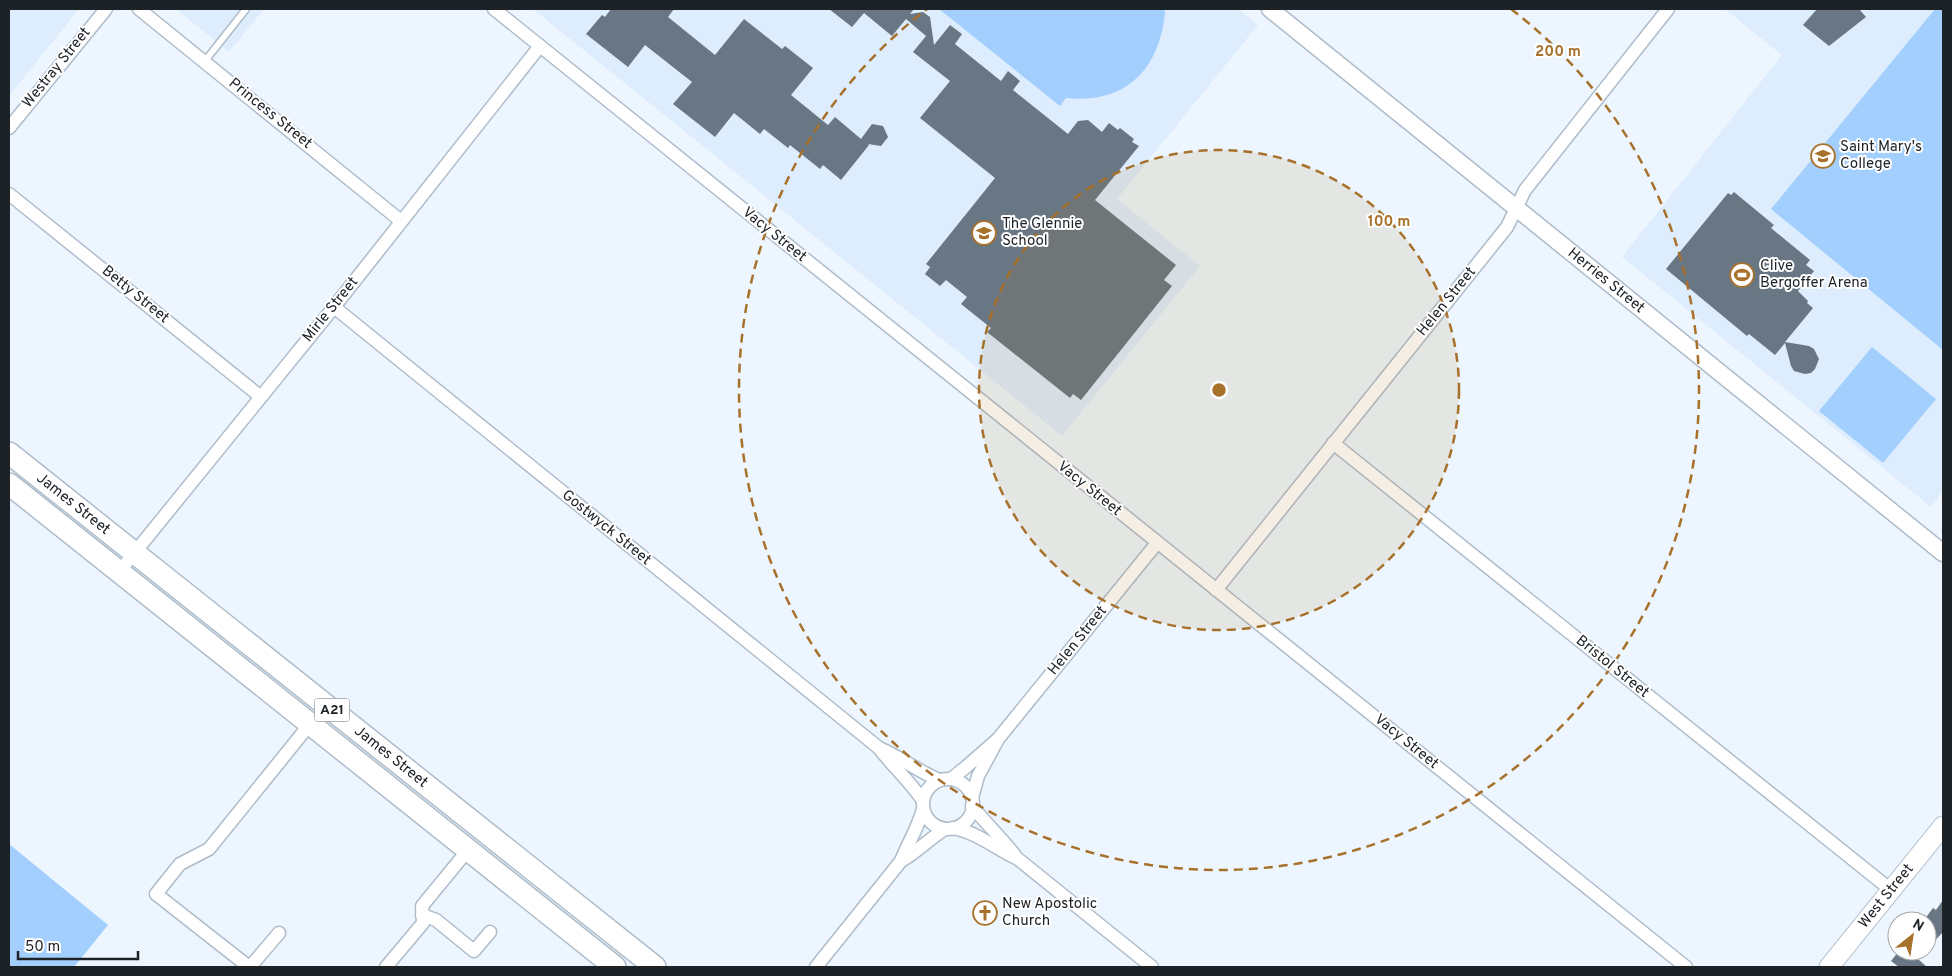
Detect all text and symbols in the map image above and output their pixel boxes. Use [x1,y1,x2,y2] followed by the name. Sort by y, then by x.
[19,24,95,112] street label: Westray Street
[1535,43,1581,62] text: 200 m
[224,74,316,154] street label: Princess Street
[1840,138,1922,174] place label: Saint Mary's College
[1810,143,1836,169] school or university icon: Saint Mary's College
[738,203,810,267] street label: Vacy Street
[1368,213,1410,232] text: 100 m
[1002,215,1082,251] place label: The Glennie School
[971,220,997,246] school or university icon: The Glennie School
[1563,244,1648,317] street label: Herries Street
[1760,257,1868,293] place label: Clive Bergoffer Arena
[97,262,173,328] street label: Betty Street
[1729,262,1755,288] sports icon: Clive Bergoffer Arena
[1413,263,1481,341] street label: Helen Street
[299,274,363,346] street label: Mirle Street
[1210,381,1228,399] centre of rings
[1053,457,1125,521] street label: Vacy Street
[32,469,114,539] street label: James Street
[557,486,655,570] street label: Gostwyck Street
[1044,602,1112,680] street label: Helen Street
[1571,632,1653,702] street label: Bristol Street
[314,698,350,722] road number: A21
[1370,710,1442,774] street label: Vacy Street
[350,722,432,792] street label: James Street
[1854,860,1918,932] street label: West Street
[1002,895,1097,931] place label: New Apostolic Church
[972,900,998,926] church icon: New Apostolic Church
[1887,911,1937,961] north arrow
[1909,916,1926,936] text: N
[18,928,138,960] scale bar
[25,938,60,957] text: 50 m

